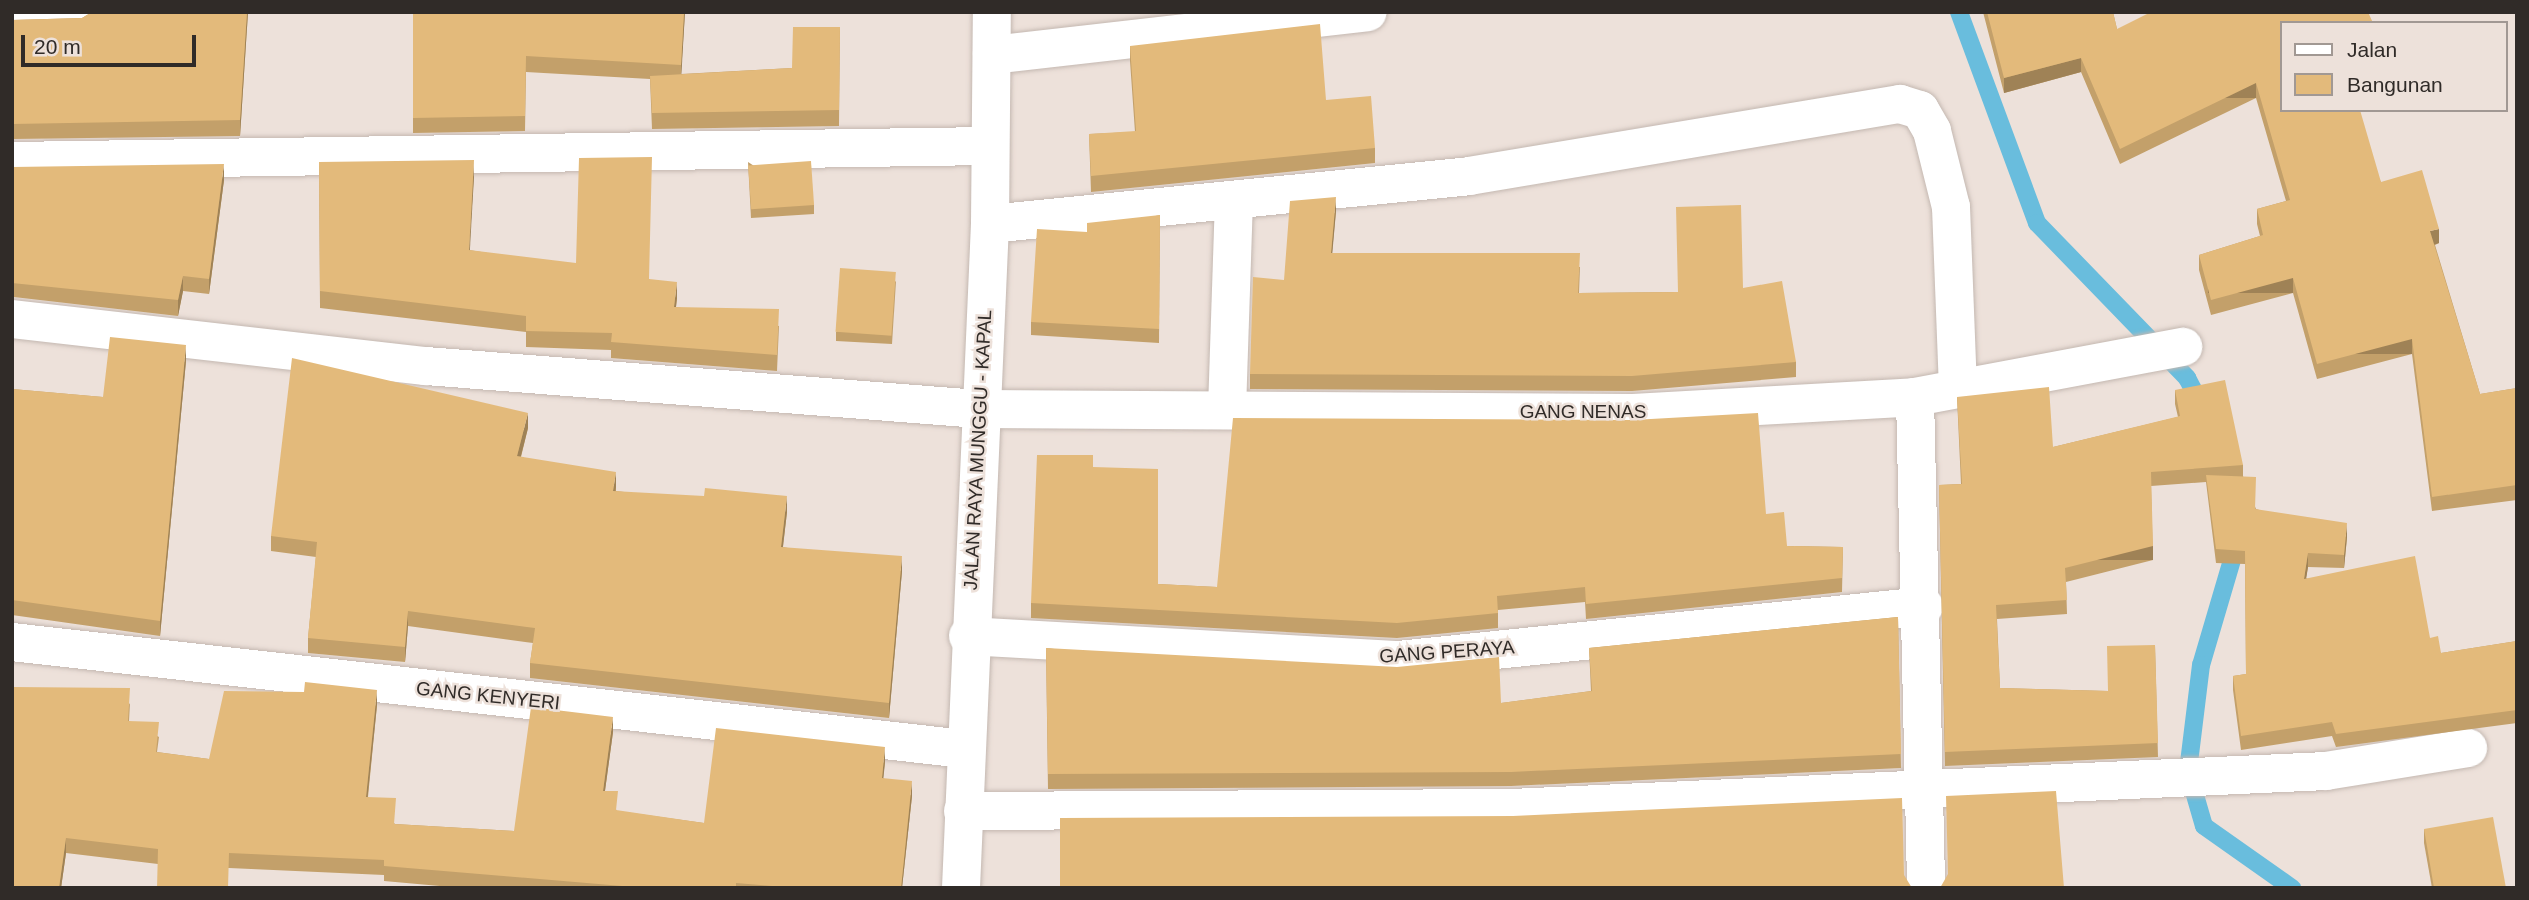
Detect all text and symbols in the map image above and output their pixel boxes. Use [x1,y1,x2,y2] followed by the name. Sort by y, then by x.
[24,21,200,65] scale bar
[2280,21,2508,112] legend
[34,35,81,58] text: 20 m
[2347,38,2397,61] text: Jalan
[2347,73,2443,96] text: Bangunan
[959,309,997,591] street label: JALAN RAYA MUNGGU - KAPAL
[1520,401,1646,423] street label: GANG NENAS
[1379,636,1515,668] street label: GANG PERAYA
[415,677,561,715] street label: GANG KENYERI

